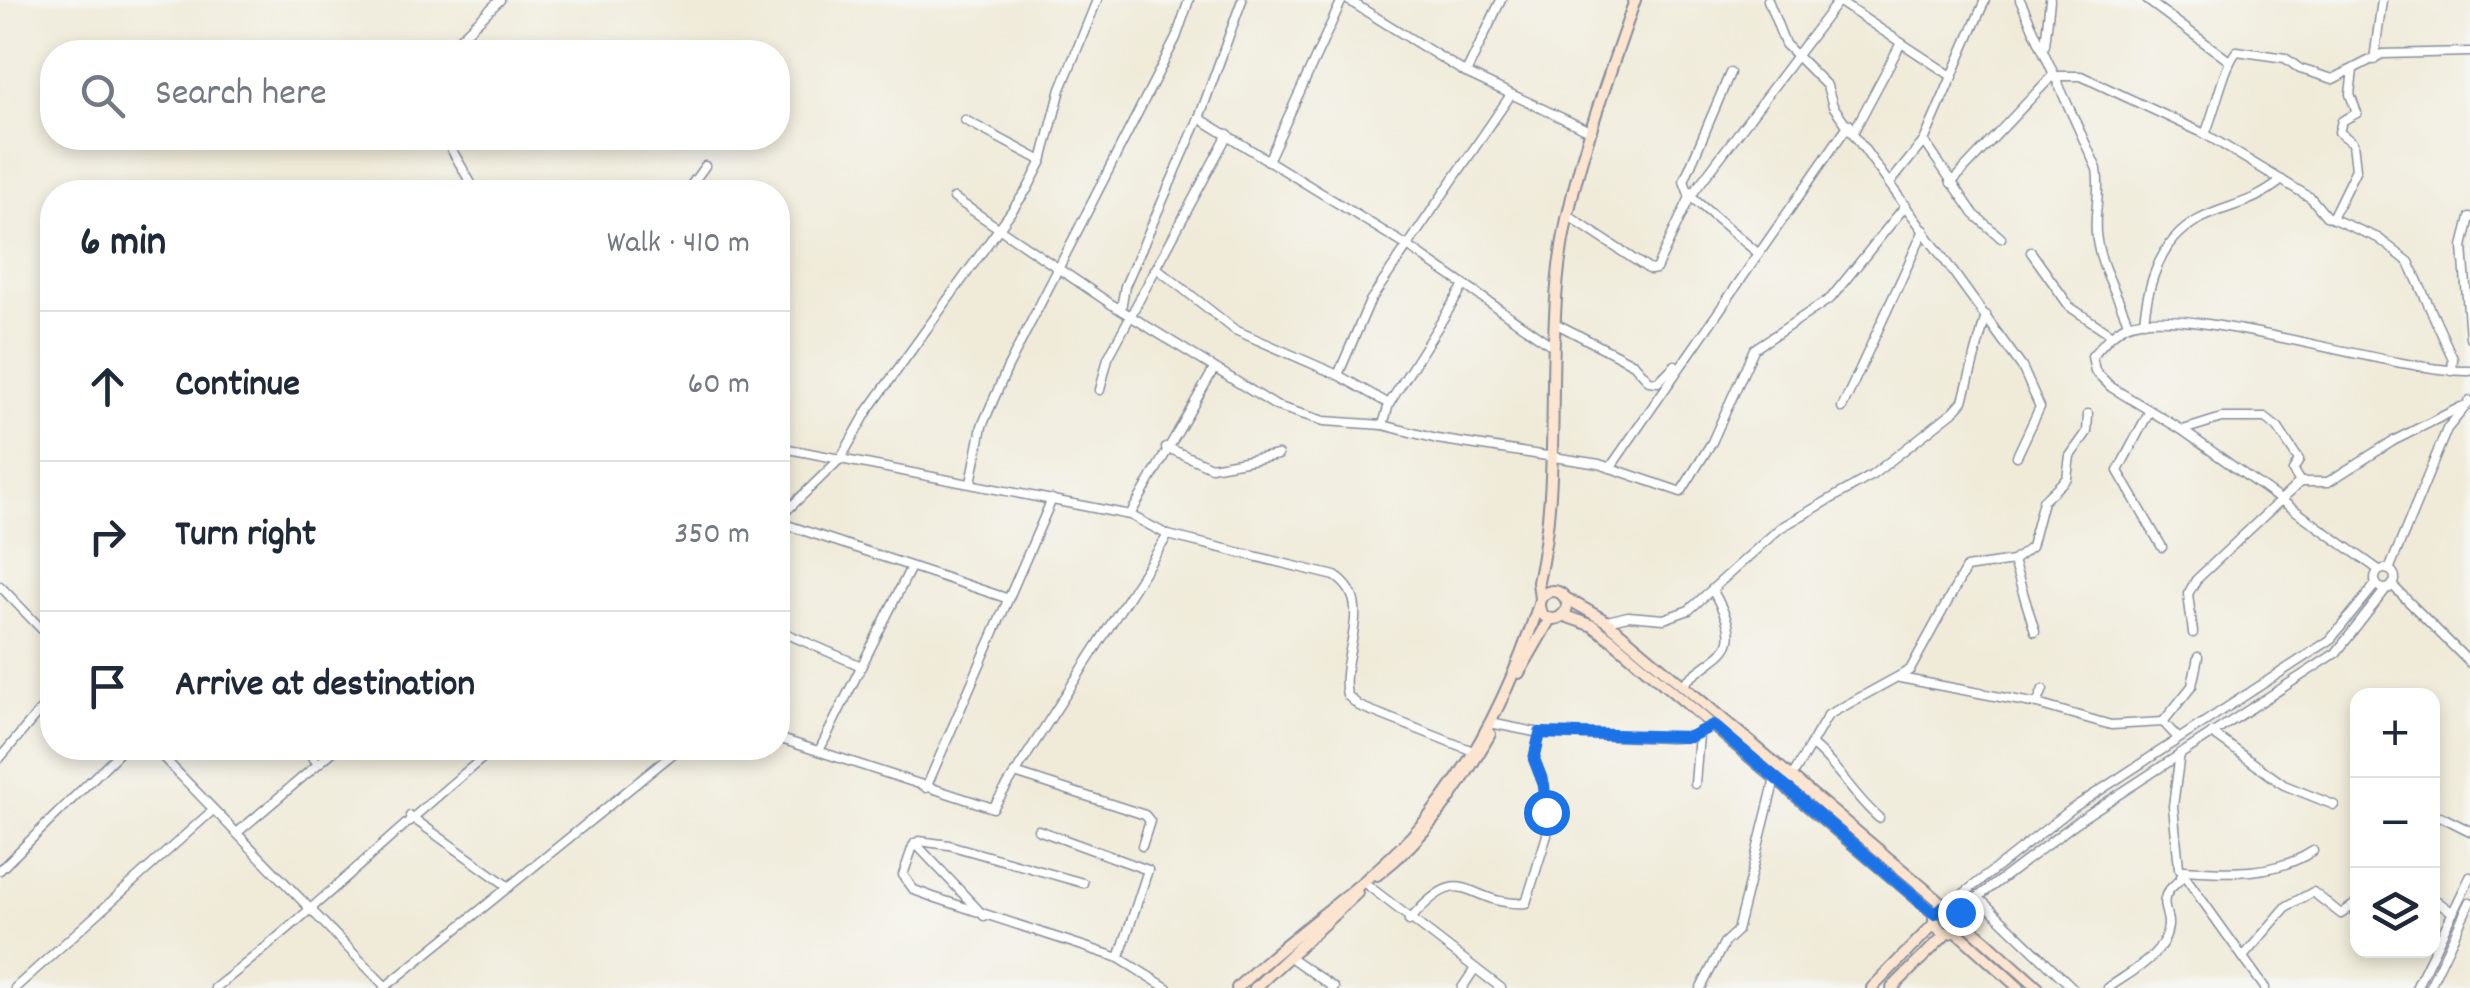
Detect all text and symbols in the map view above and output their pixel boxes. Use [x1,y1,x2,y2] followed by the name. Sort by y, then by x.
[40,40,790,150] search box
[75,68,130,123] icon: search
[155,68,327,123] text: Search here
[80,215,166,275] text: 6 min
[607,222,750,268] text: Walk · 410 m
[80,359,135,414] icon: ahead
[175,359,300,414] text: Continue
[688,363,750,409] text: 60 m
[80,509,135,564] icon: right
[175,509,316,564] text: Turn right
[674,513,750,559] text: 350 m
[80,659,135,714] icon: arrive
[175,659,475,714] text: Arrive at destination
[2350,688,2440,958] map controls
[2350,688,2440,778] button: +
[2350,778,2440,868] button: −
[1524,790,1570,836] route start
[2350,868,2440,958] button: layers
[1938,890,1984,936] route end

